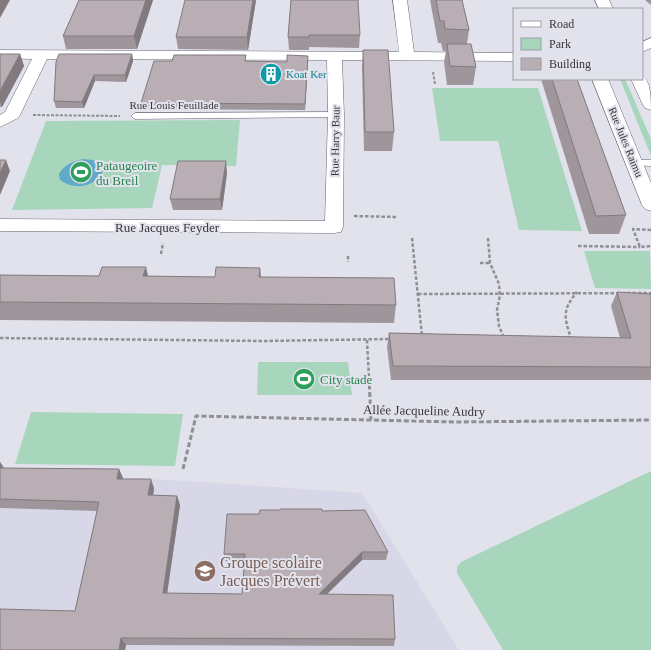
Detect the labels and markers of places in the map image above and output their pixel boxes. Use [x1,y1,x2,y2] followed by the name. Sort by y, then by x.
[258,61,284,87] building icon: Koat Ker
[286,68,327,80] place label: Koat Ker
[96,158,158,188] place label: Pataugeoire du Breil
[68,159,94,185] sports icon: Pataugeoire du Breil
[291,366,317,392] sports icon: City stade
[320,372,373,387] place label: City stade
[220,554,322,590] place label: Groupe scolaire Jacques Prévert
[192,558,218,584] school or university icon: Groupe scolaire Jacques Prévert

